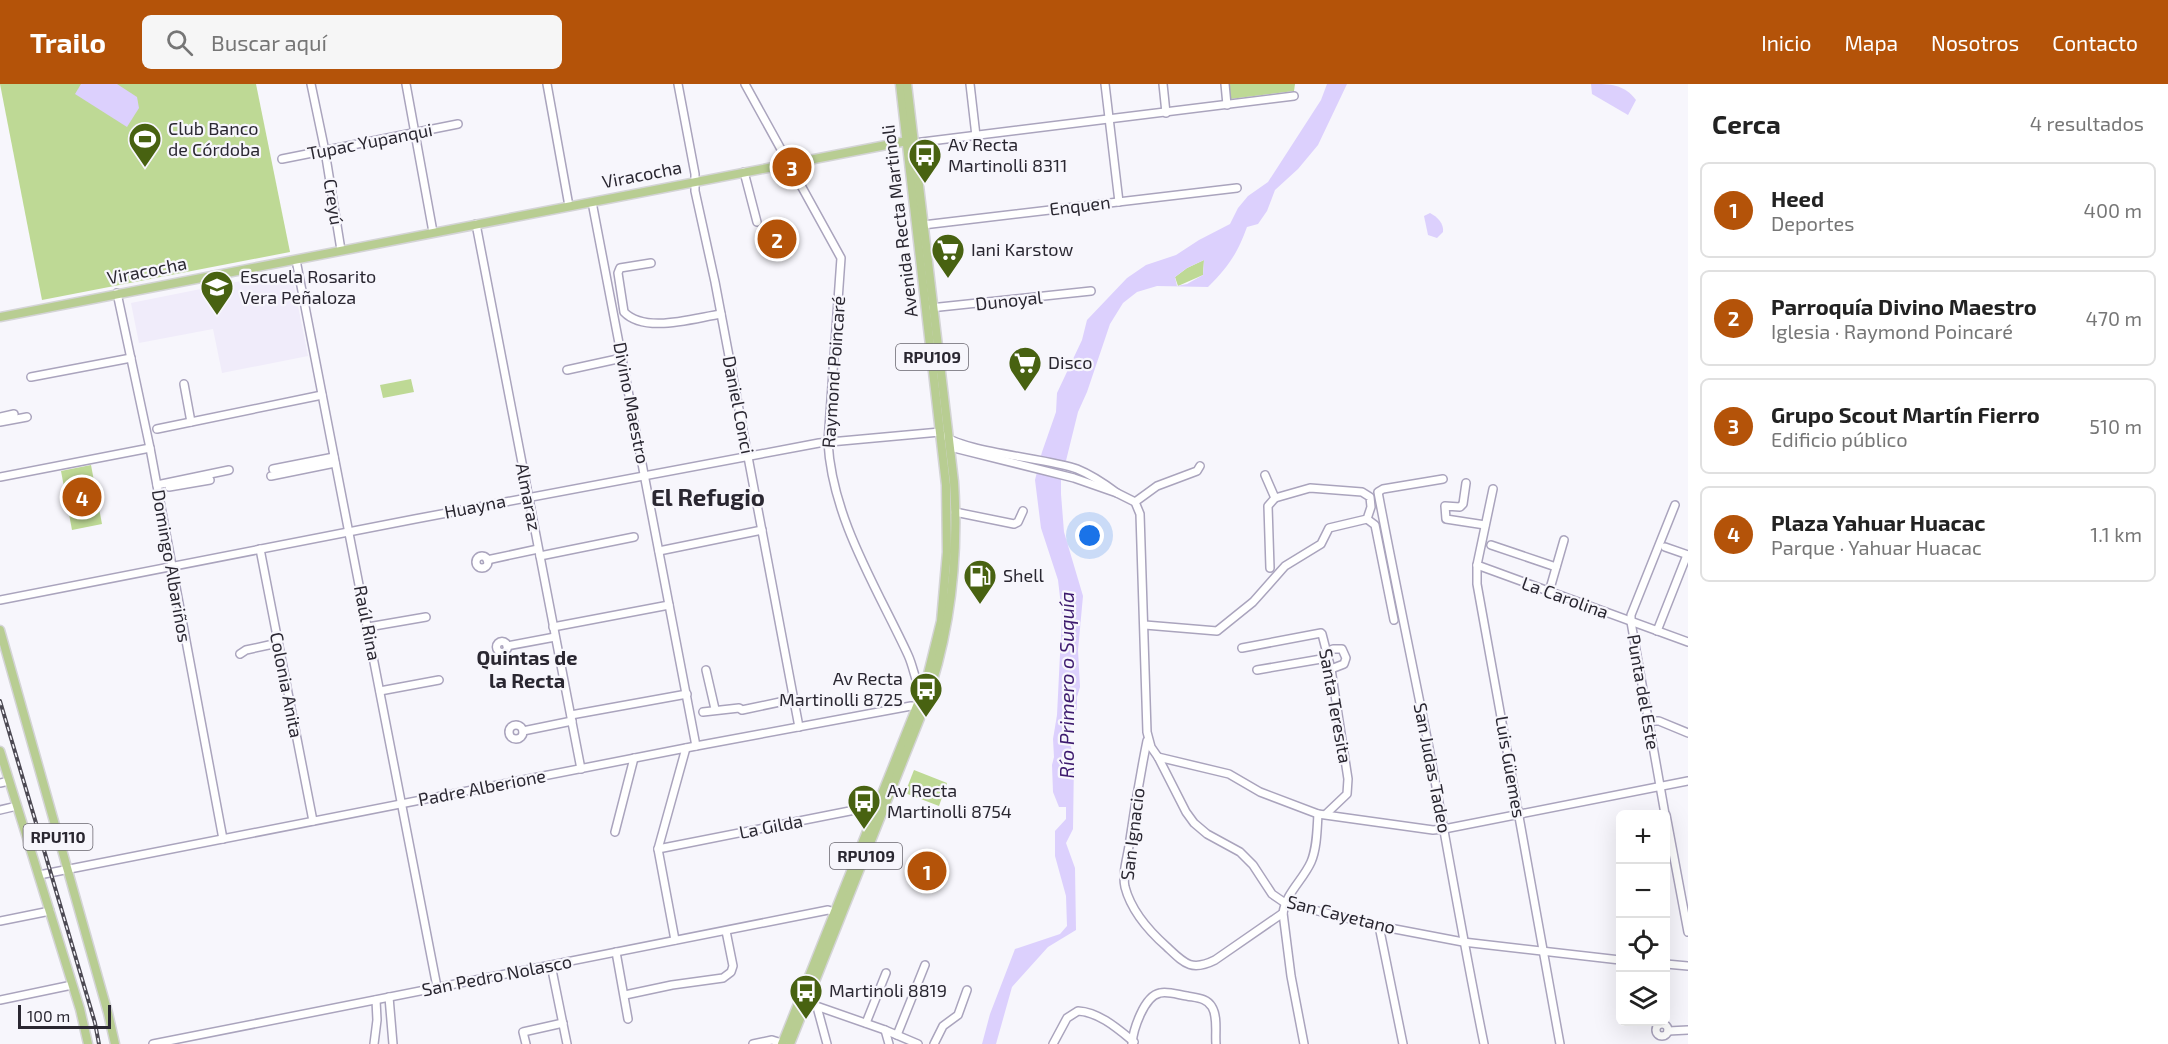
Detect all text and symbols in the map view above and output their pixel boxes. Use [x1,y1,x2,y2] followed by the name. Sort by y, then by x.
[142,15,562,69] search box
[30,25,106,59] text: Trailo
[163,26,196,59] icon: search
[211,29,327,55] text: Buscar aquí
[1761,30,1811,55] text: Inicio
[1844,30,1898,55] text: Mapa
[1931,30,2019,55] text: Nosotros
[2052,30,2138,55] text: Contacto
[1712,108,1781,139] text: Cerca
[2030,111,2144,135] text: 4 resultados
[168,117,260,160] place label: Club Banco de Córdoba
[305,118,434,164] street label: Tupac Yupanqui
[127,121,163,168] sports icon: Club Banco de Córdoba
[876,123,922,319] street label: Avenida Recta Martinoli
[948,133,1067,176] place label: Av Recta Martinolli 8311
[907,137,943,184] bus stop icon: Av Recta Martinolli 8311
[772,144,812,190] pin: 3
[600,156,683,193] street label: Viracocha
[319,177,349,227] street label: Creyú
[1771,185,1824,211] text: Heed
[1048,190,1112,220] street label: Enquen
[1729,198,1738,222] text: 1
[2084,198,2142,222] text: 400 m
[1771,211,1855,235] text: Deportes
[758,216,796,262] pin: 2
[930,232,966,279] supermarket icon: Iani Karstow
[971,238,1073,260] place label: Iani Karstow
[105,252,188,289] street label: Viracocha
[240,265,376,308] place label: Escuela Rosarito Vera Peñaloza
[199,269,235,316] school or university icon: Escuela Rosarito Vera Peñaloza
[974,285,1044,314] street label: Dunoyal
[1771,293,2037,319] text: Parroquía Divino Maestro
[817,295,849,449] street label: Raymond Poincaré
[1728,306,1739,330] text: 2
[2085,306,2142,330] text: 470 m
[1771,319,2013,343] text: Iglesia · Raymond Poincaré
[609,340,655,466] street label: Divino Maestro
[896,344,968,370] road number: RPU109
[1007,345,1043,392] supermarket icon: Disco
[1048,351,1092,373] place label: Disco
[719,354,759,456] street label: Daniel Conci
[1771,401,2040,427] text: Grupo Scout Martín Fierro
[1728,414,1739,438] text: 3
[2089,414,2142,438] text: 510 m
[1771,427,1908,451] text: Edificio público
[512,461,546,533] street label: Almaraz
[62,474,101,520] pin: 4
[651,482,765,511] district label: El Refugio
[148,488,196,644] street label: Domingo Albariños
[442,489,507,523] street label: Huayna
[1771,509,1986,535] text: Plaza Yahuar Huacac
[1075,521,1104,550] your location
[1727,522,1740,546] text: 4
[2090,522,2142,546] text: 1.1 km
[1771,535,1982,559] text: Parque · Yahuar Huacac
[962,558,998,605] fuel station icon: Shell
[1003,564,1045,586] place label: Shell
[1519,571,1612,623] street label: La Carolina
[350,583,386,662] street label: Raúl Rina
[1054,592,1078,778] water label: Río Primero o Suquía
[266,630,308,740] street label: Colonia Anita
[1623,632,1665,751] street label: Punta del Este
[477,645,577,692] district label: Quintas de la Recta
[1315,647,1357,765] street label: Santa Teresita
[779,667,903,710] place label: Av Recta Martinolli 8725
[908,671,944,718] bus stop icon: Av Recta Martinolli 8725
[1410,701,1456,835] street label: San Judas Tadeo
[1491,714,1531,819] street label: Luis Güemes
[416,764,547,810] street label: Padre Alberione
[887,779,1012,822] place label: Av Recta Martinolli 8754
[846,783,882,830] bus stop icon: Av Recta Martinolli 8754
[1115,786,1149,881] street label: San Ignacio
[737,809,805,843] street label: La Gilda
[1616,810,1670,1026] map controls
[1616,810,1670,864] button: +
[23,824,92,850] road number: RPU110
[830,843,902,869] road number: RPU109
[908,848,946,894] pin: 1
[1616,864,1670,918] button: −
[1285,890,1398,938] street label: San Cayetano
[1616,918,1670,972] button: locate
[420,950,574,1000] street label: San Pedro Nolasco
[1616,972,1670,1026] button: layers
[788,973,824,1020] bus stop icon: Martinoli 8819
[829,979,947,1001] place label: Martinoli 8819
[18,1002,111,1030] scale bar
[27,1006,70,1025] text: 100 m

